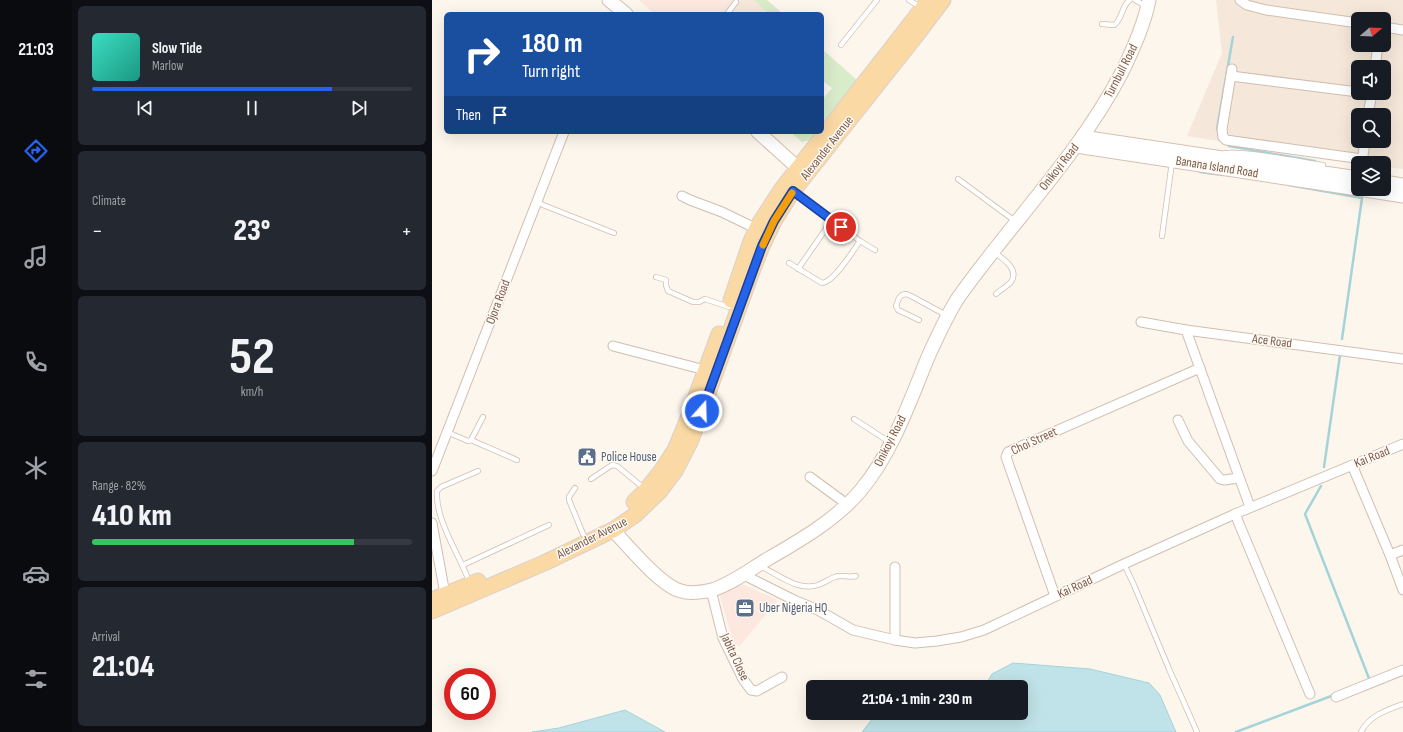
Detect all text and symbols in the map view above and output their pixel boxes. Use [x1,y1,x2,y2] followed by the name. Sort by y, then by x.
[1351,12,1391,52] north arrow
[1351,12,1391,196] map controls
[522,27,582,60] text: 180 m
[456,28,508,80] icon: right
[18,39,54,60] text: 21:03
[152,39,202,58] text: Slow Tide
[1101,41,1141,101] street label: Turnbull Road
[152,58,184,74] text: Marlow
[1351,60,1391,100] button: sound
[522,61,580,82] text: Turn right
[134,97,156,119] icon: previous
[241,97,263,119] icon: pause
[348,97,370,119] icon: next
[489,104,511,126] icon: arrive
[456,106,481,125] text: Then
[1351,108,1391,148] button: search
[796,113,857,184] street label: Alexander Avenue
[22,137,50,165] icon: directions
[1036,140,1082,194] street label: Onikoyi Road
[1175,153,1259,181] street label: Banana Island Road
[1351,156,1391,196] button: layers
[92,193,126,209] text: Climate
[824,210,858,244] pin
[234,213,270,249] text: 23°
[830,216,852,238] icon: arrive
[92,218,103,245] text: −
[401,218,412,245] text: +
[22,243,50,271] icon: music
[482,277,514,327] street label: Ojora Road
[229,326,275,389] text: 52
[1250,331,1293,351] street label: Ace Road
[22,348,50,376] icon: phone
[241,384,263,400] text: km/h
[681,390,723,432] position arrow
[870,413,910,469] street label: Onikoyi Road
[1008,423,1060,459] street label: Choi Street
[1352,443,1392,471] street label: Kai Road
[576,446,598,468] public building icon: Police House
[601,449,657,465] place label: Police House
[22,454,50,482] icon: climate
[92,478,146,494] text: Range · 82%
[92,498,172,534] text: 410 km
[553,513,630,563] street label: Alexander Avenue
[22,560,50,588] icon: car
[1055,572,1095,602] street label: Kai Road
[734,597,756,619] office icon: Uber Nigeria HQ
[759,600,828,616] place label: Uber Nigeria HQ
[92,629,120,645] text: Arrival
[717,630,753,683] street label: Jabita Close
[92,649,154,685] text: 21:04
[22,665,50,693] icon: filters
[444,668,496,720] speed limit sign: 60
[862,690,972,709] text: 21:04 · 1 min · 230 m

